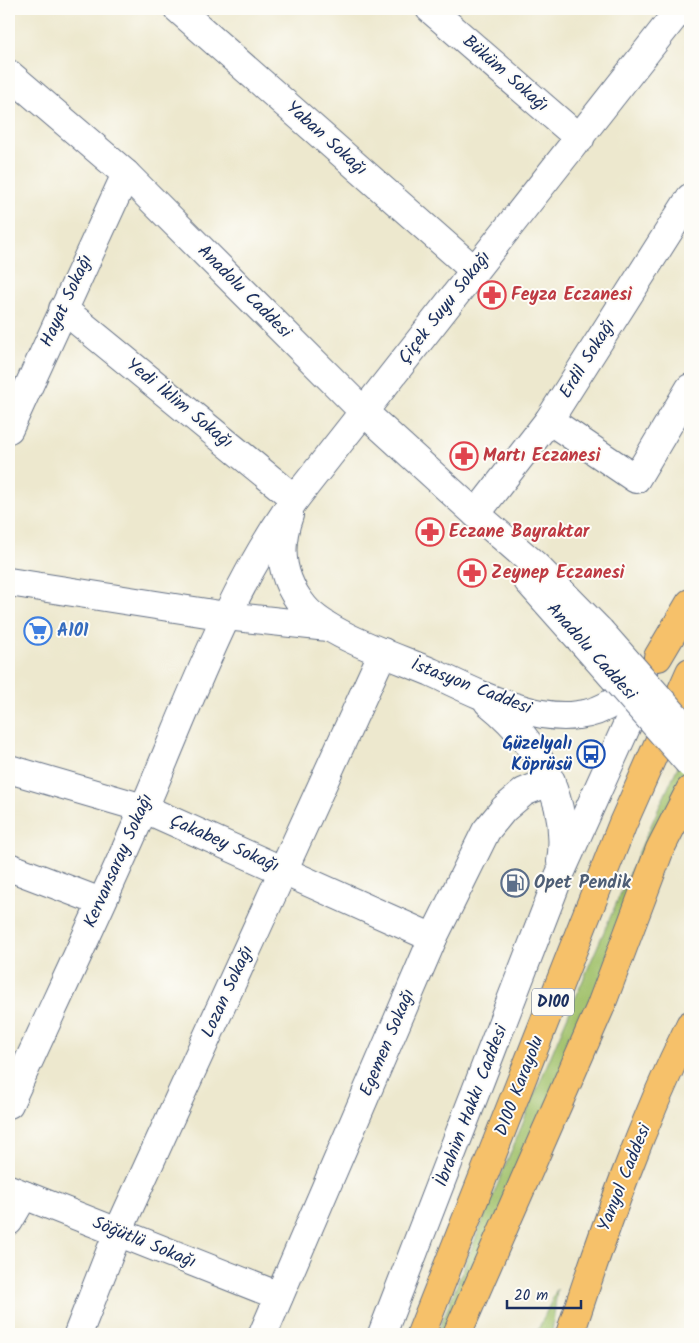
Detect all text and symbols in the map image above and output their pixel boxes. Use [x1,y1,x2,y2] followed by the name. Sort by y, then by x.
[455,28,555,120] street label: Büküm Sokağı
[279,94,373,184] street label: Yaban Sokağı
[190,238,298,346] street label: Anadolu Caddesi
[391,245,499,371] street label: Çiçek Suyu Sokağı
[33,250,101,352] street label: Hayat Sokağı
[477,280,507,310] pharmacy icon: Feyza Eczanesi
[511,281,632,310] place label: Feyza Eczanesi
[552,314,624,404] street label: Erdil Sokağı
[119,352,239,456] street label: Yedi İklim Sokağı
[449,441,479,471] pharmacy icon: Martı Eczanesi
[483,442,601,471] place label: Martı Eczanesi
[415,517,445,547] pharmacy icon: Eczane Bayraktar
[449,518,591,547] place label: Eczane Bayraktar
[457,558,487,588] pharmacy icon: Zeynep Eczanesi
[491,559,625,588] place label: Zeynep Eczanesi
[539,596,644,708] street label: Anadolu Caddesi
[23,616,53,646] supermarket icon: A101
[57,617,89,646] place label: A101
[407,651,536,724] street label: İstasyon Caddesi
[502,730,572,780] place label: Güzelyalı Köprüsü
[576,739,606,769] bus stop icon: Güzelyalı Köprüsü
[76,789,162,933] street label: Kervansaray Sokağı
[165,807,283,881] street label: Çakabey Sokağı
[500,868,530,898] fuel station icon: Opet Pendik
[534,869,632,898] place label: Opet Pendik
[194,941,262,1043] street label: Lozan Sokağı
[352,985,424,1101] street label: Egemen Sokağı
[532,989,574,1016] road number: D100
[428,1020,517,1191] street label: İbrahim Hakkı Caddesi
[488,1031,553,1141] street label: D100 Karayolu
[590,1119,660,1236] street label: Yanyol Caddesi
[88,1209,200,1277] street label: Söğütlü Sokağı
[507,1278,580,1310] scale bar
[514,1284,548,1308] text: 20 m

